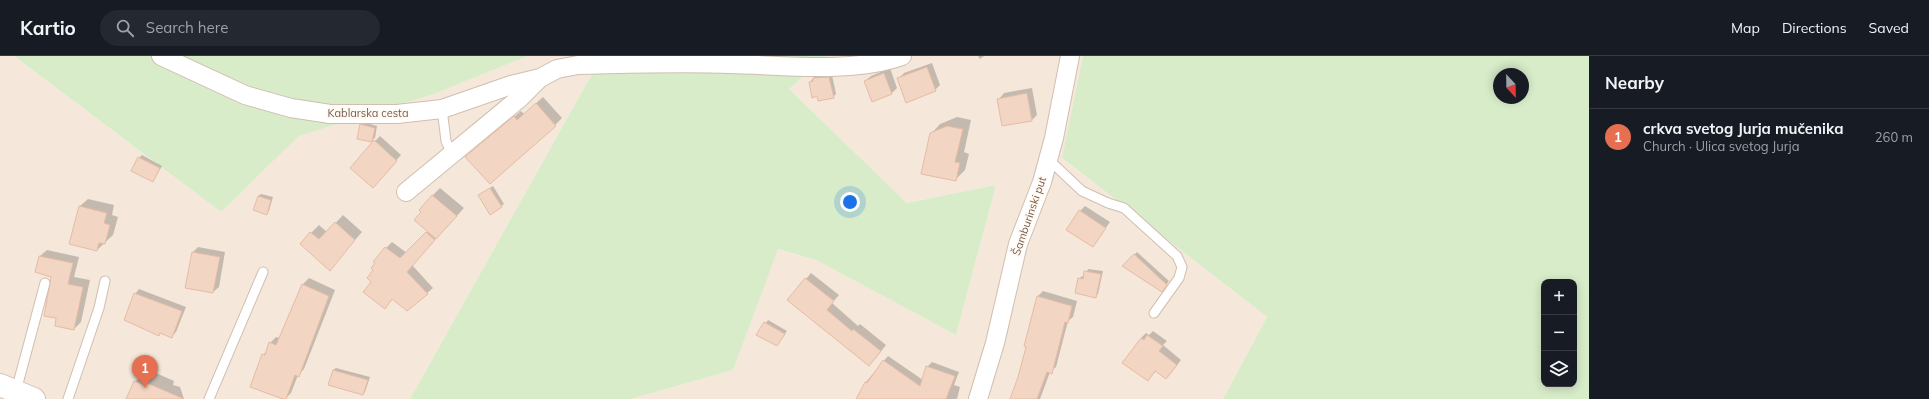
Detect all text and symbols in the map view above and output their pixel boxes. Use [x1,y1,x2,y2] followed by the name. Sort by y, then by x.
[100,10,380,46] search box
[20,16,76,40] text: Kartio
[114,17,136,39] icon: search
[146,18,228,37] text: Search here
[1731,19,1760,37] text: Map
[1782,19,1847,37] text: Directions
[1869,19,1909,37] text: Saved
[1493,68,1529,104] north arrow
[1605,72,1664,93] text: Nearby
[327,106,409,120] street label: Kablarska cesta
[1643,119,1844,138] text: crkva svetog Jurja mučenika
[1614,129,1622,145] text: 1
[1875,129,1913,145] text: 260 m
[1643,138,1799,154] text: Church · Ulica svetog Jurja
[1009,175,1049,257] street label: Šamburinski put
[840,192,860,212] your location
[1541,279,1577,387] map controls
[1541,279,1577,315] button: +
[1541,315,1577,351] button: −
[1541,351,1577,387] button: layers
[132,355,158,388] pin: 1

